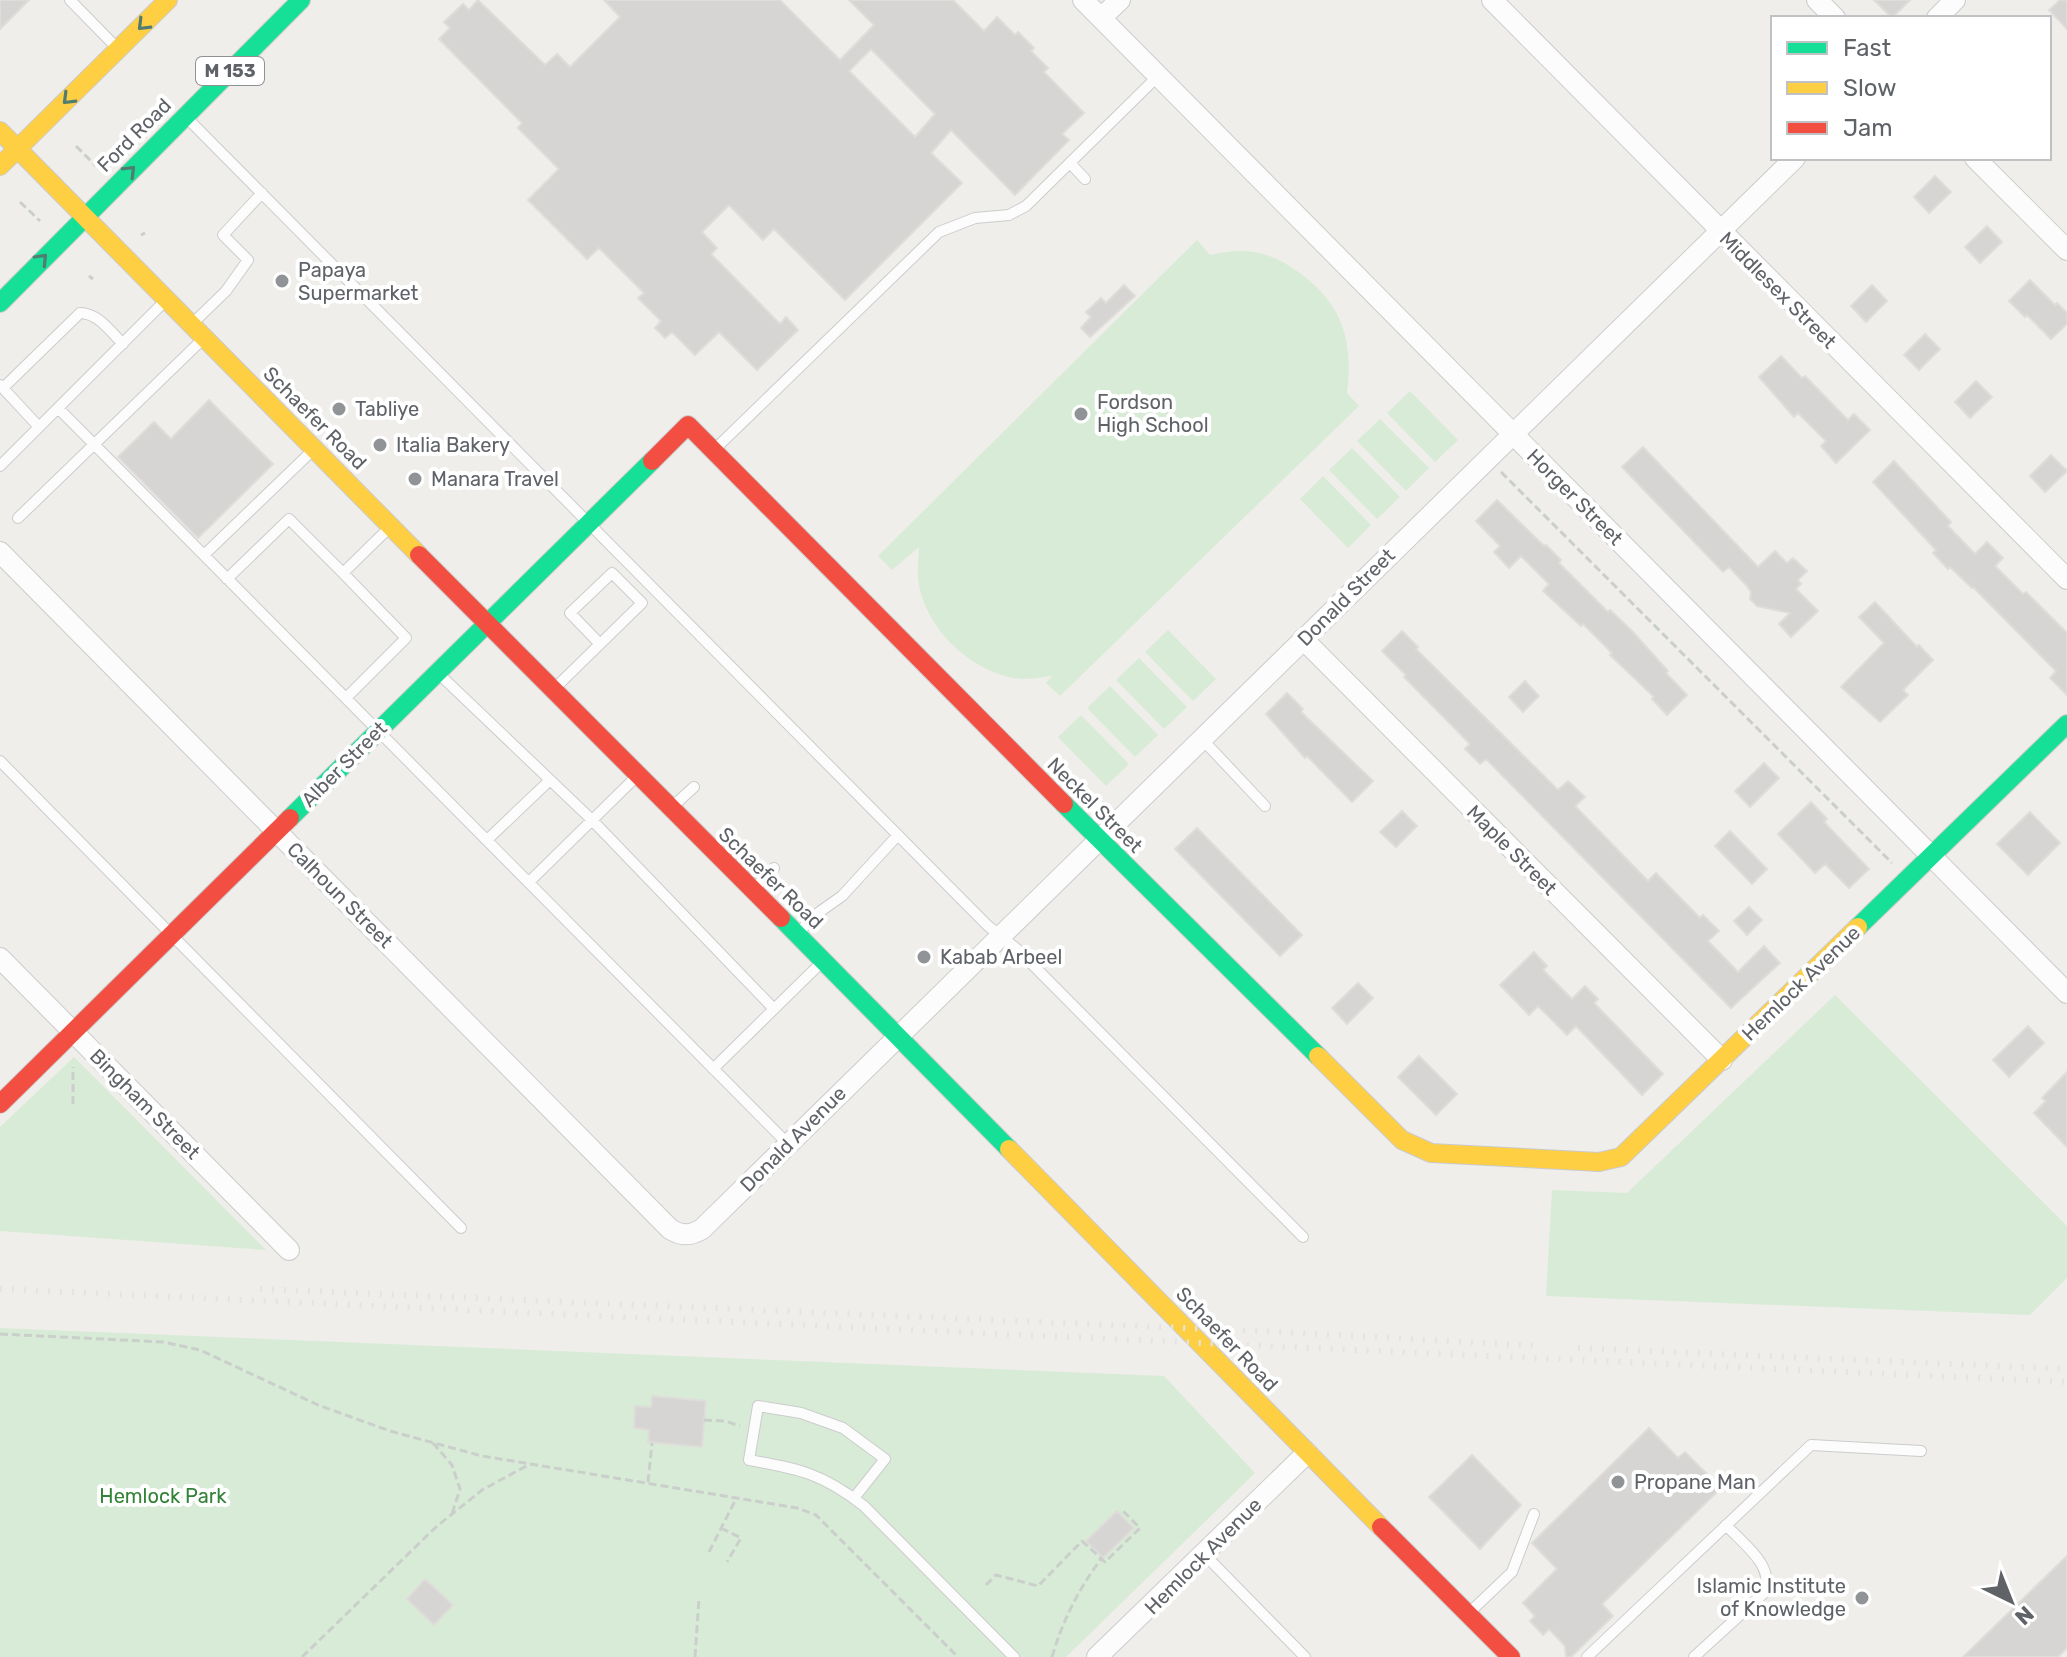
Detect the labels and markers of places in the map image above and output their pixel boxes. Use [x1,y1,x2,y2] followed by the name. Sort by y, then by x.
[298,258,419,305] place label: Papaya Supermarket
[273,272,291,290] marker: Papaya Supermarket
[1097,390,1209,437] place label: Fordson High School
[355,397,419,421] place label: Tabliye
[330,400,348,418] marker: Tabliye
[1072,405,1090,423] marker: Fordson High School
[396,433,510,457] place label: Italia Bakery
[371,436,389,454] marker: Italia Bakery
[431,467,559,491] place label: Manara Travel
[406,470,424,488] marker: Manara Travel
[940,945,1062,969] place label: Kabab Arbeel
[915,948,933,966] marker: Kabab Arbeel
[1634,1470,1756,1494] place label: Propane Man
[1609,1473,1627,1491] marker: Propane Man
[1697,1574,1846,1621] place label: Islamic Institute of Knowledge
[1853,1589,1871,1607] marker: Islamic Institute of Knowledge

